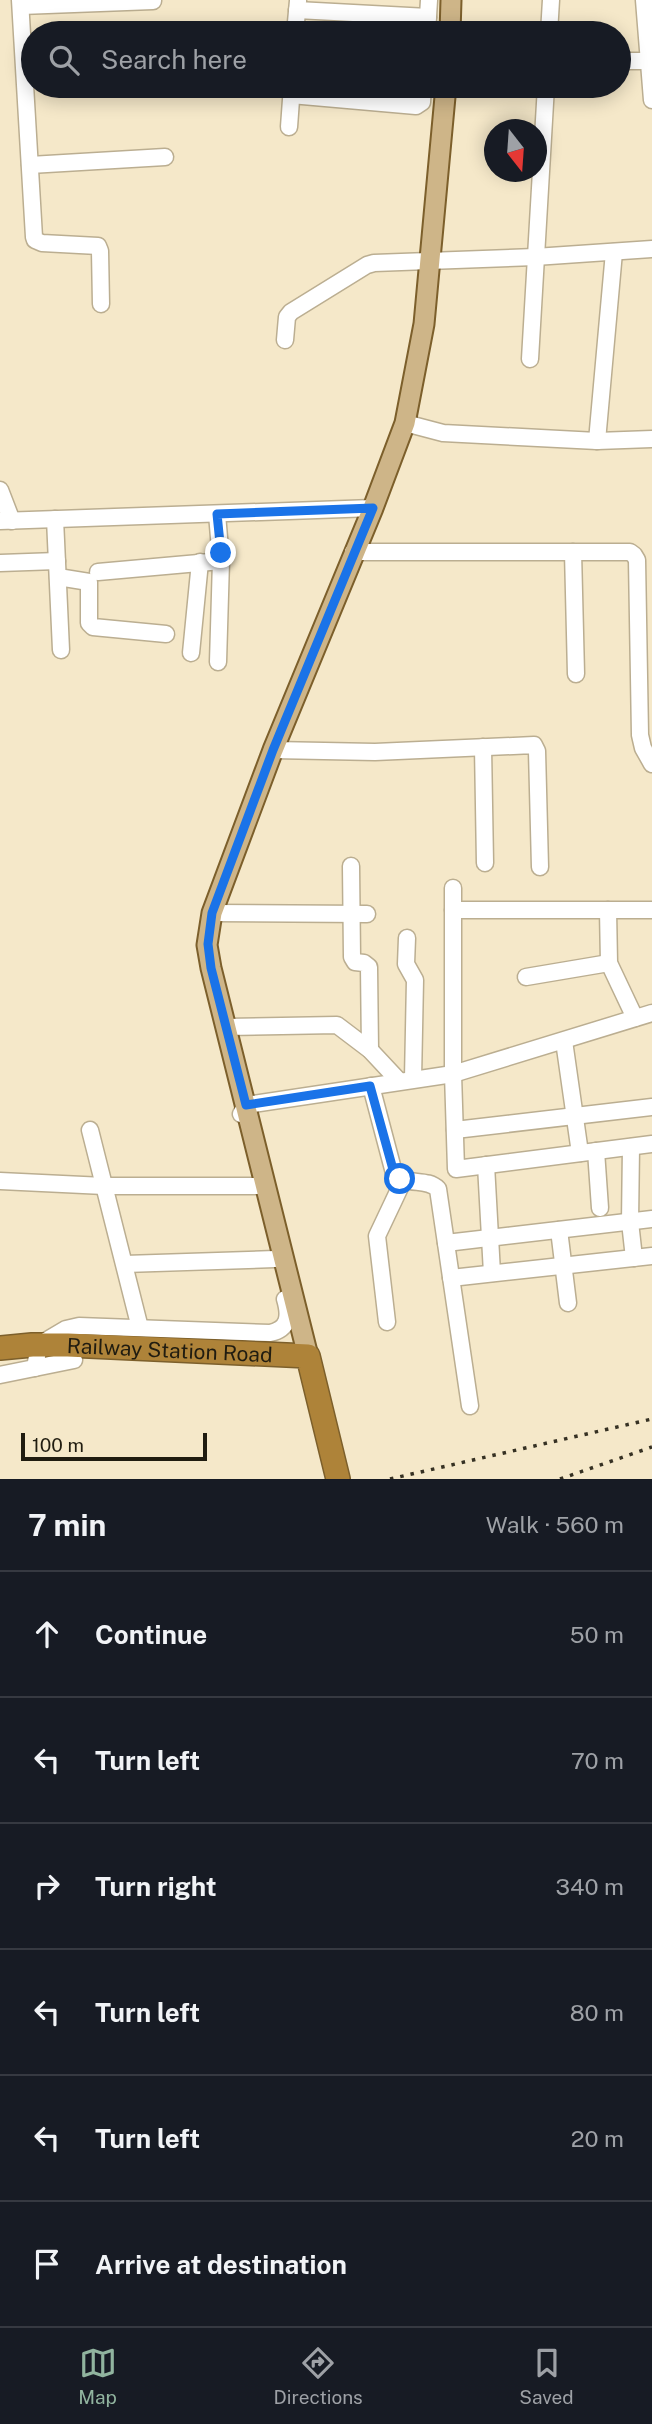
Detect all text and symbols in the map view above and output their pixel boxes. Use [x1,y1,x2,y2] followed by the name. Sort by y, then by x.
[21,21,631,98] search box
[45,41,83,79] icon: search
[101,44,247,75] text: Search here
[484,119,547,182] north arrow
[205,537,236,568] route end
[384,1163,415,1194] route start
[66,1332,273,1367] street label: Railway Station Road
[21,1430,206,1462] scale bar
[32,1434,84,1456] text: 100 m
[28,1507,106,1543] text: 7 min
[486,1511,624,1538] text: Walk · 560 m
[28,1615,66,1653] icon: ahead
[95,1619,207,1650] text: Continue
[570,1621,624,1648] text: 50 m
[28,1741,66,1779] icon: left
[95,1745,200,1776] text: Turn left
[571,1747,624,1774] text: 70 m
[28,1867,66,1905] icon: right
[95,1871,217,1902] text: Turn right
[556,1873,624,1900] text: 340 m
[28,1993,66,2031] icon: left
[95,1997,200,2028] text: Turn left
[570,1999,624,2026] text: 80 m
[28,2119,66,2157] icon: left
[95,2123,200,2154] text: Turn left
[571,2125,624,2152] text: 20 m
[28,2245,66,2283] icon: arrive
[95,2249,347,2280] text: Arrive at destination
[78,2344,117,2408] tab: Map
[273,2344,363,2408] tab: Directions
[519,2344,574,2408] tab: Saved

